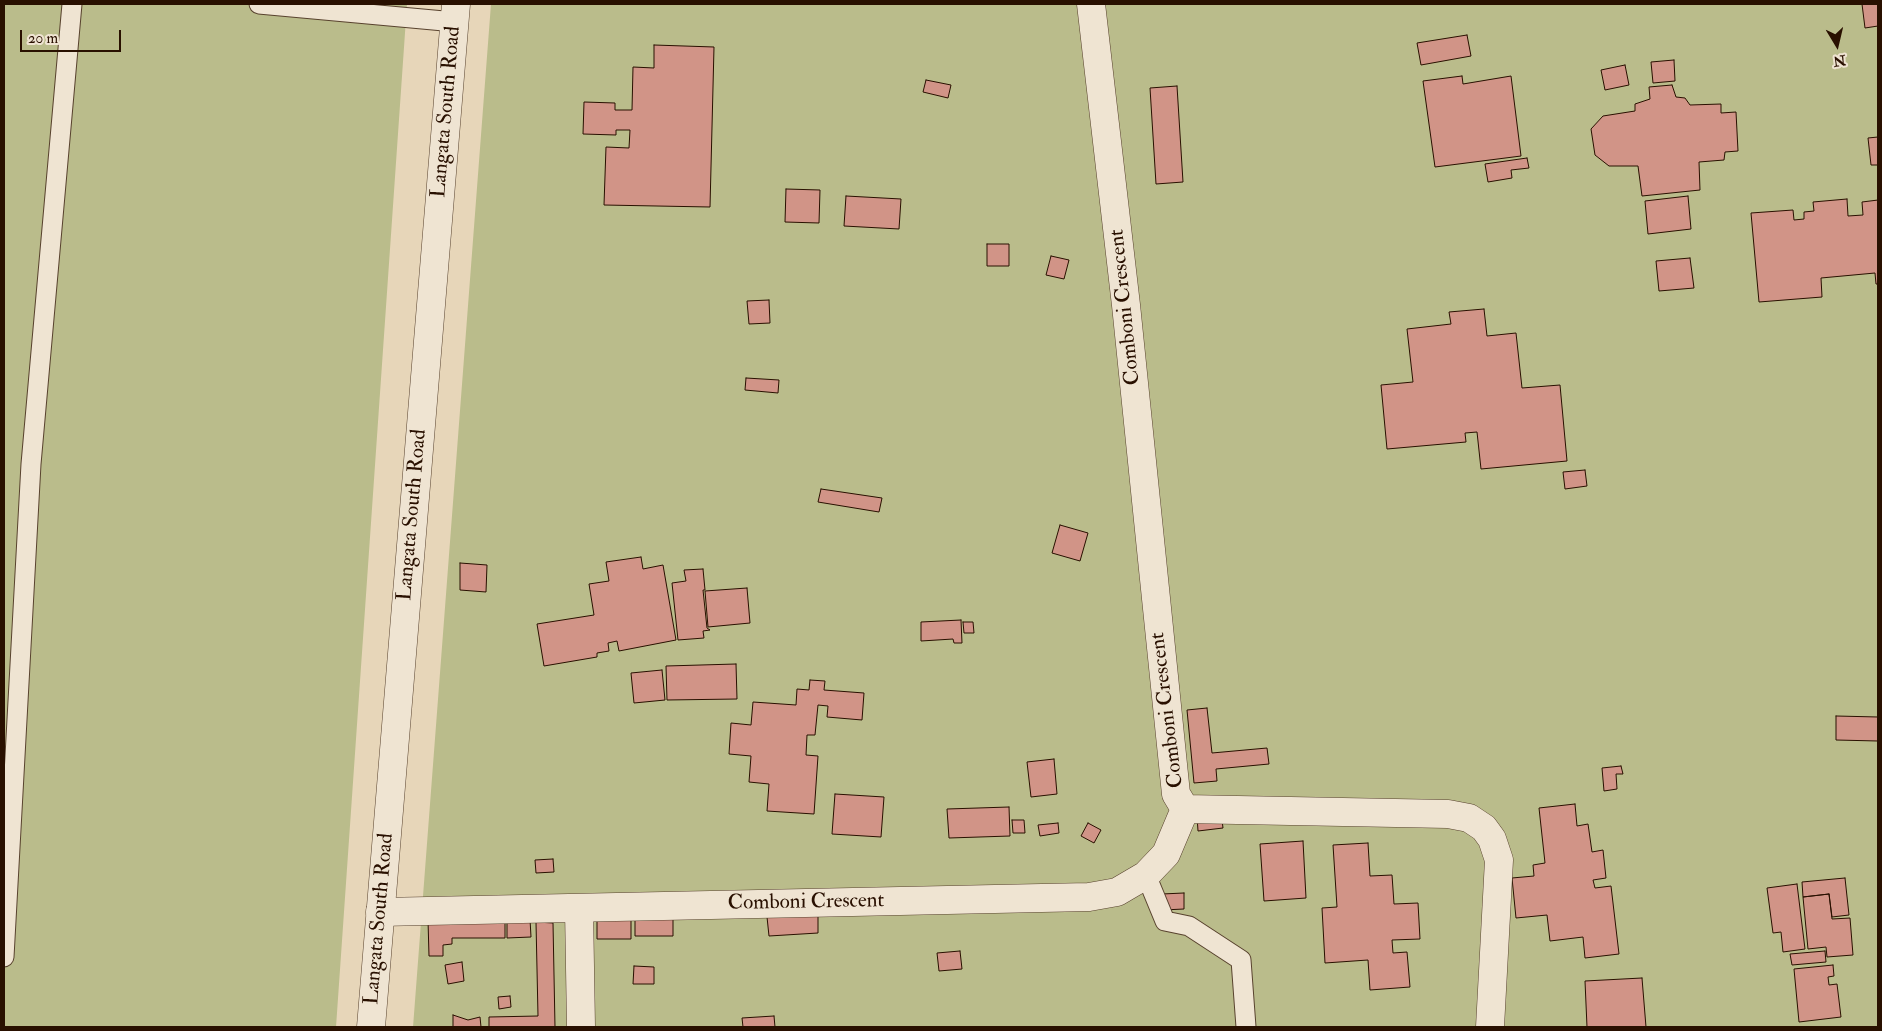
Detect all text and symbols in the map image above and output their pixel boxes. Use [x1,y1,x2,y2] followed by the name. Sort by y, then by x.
[22,20,124,52] scale bar
[1812,20,1862,70] north arrow
[427,25,467,199] street label: Langata South Road
[28,29,58,48] text: 20 m
[1832,51,1847,70] text: N
[1105,228,1147,386] street label: Comboni Crescent
[393,428,433,602] street label: Langata South Road
[1146,631,1190,789] street label: Comboni Crescent
[360,832,400,1006] street label: Langata South Road
[727,889,885,917] street label: Comboni Crescent

